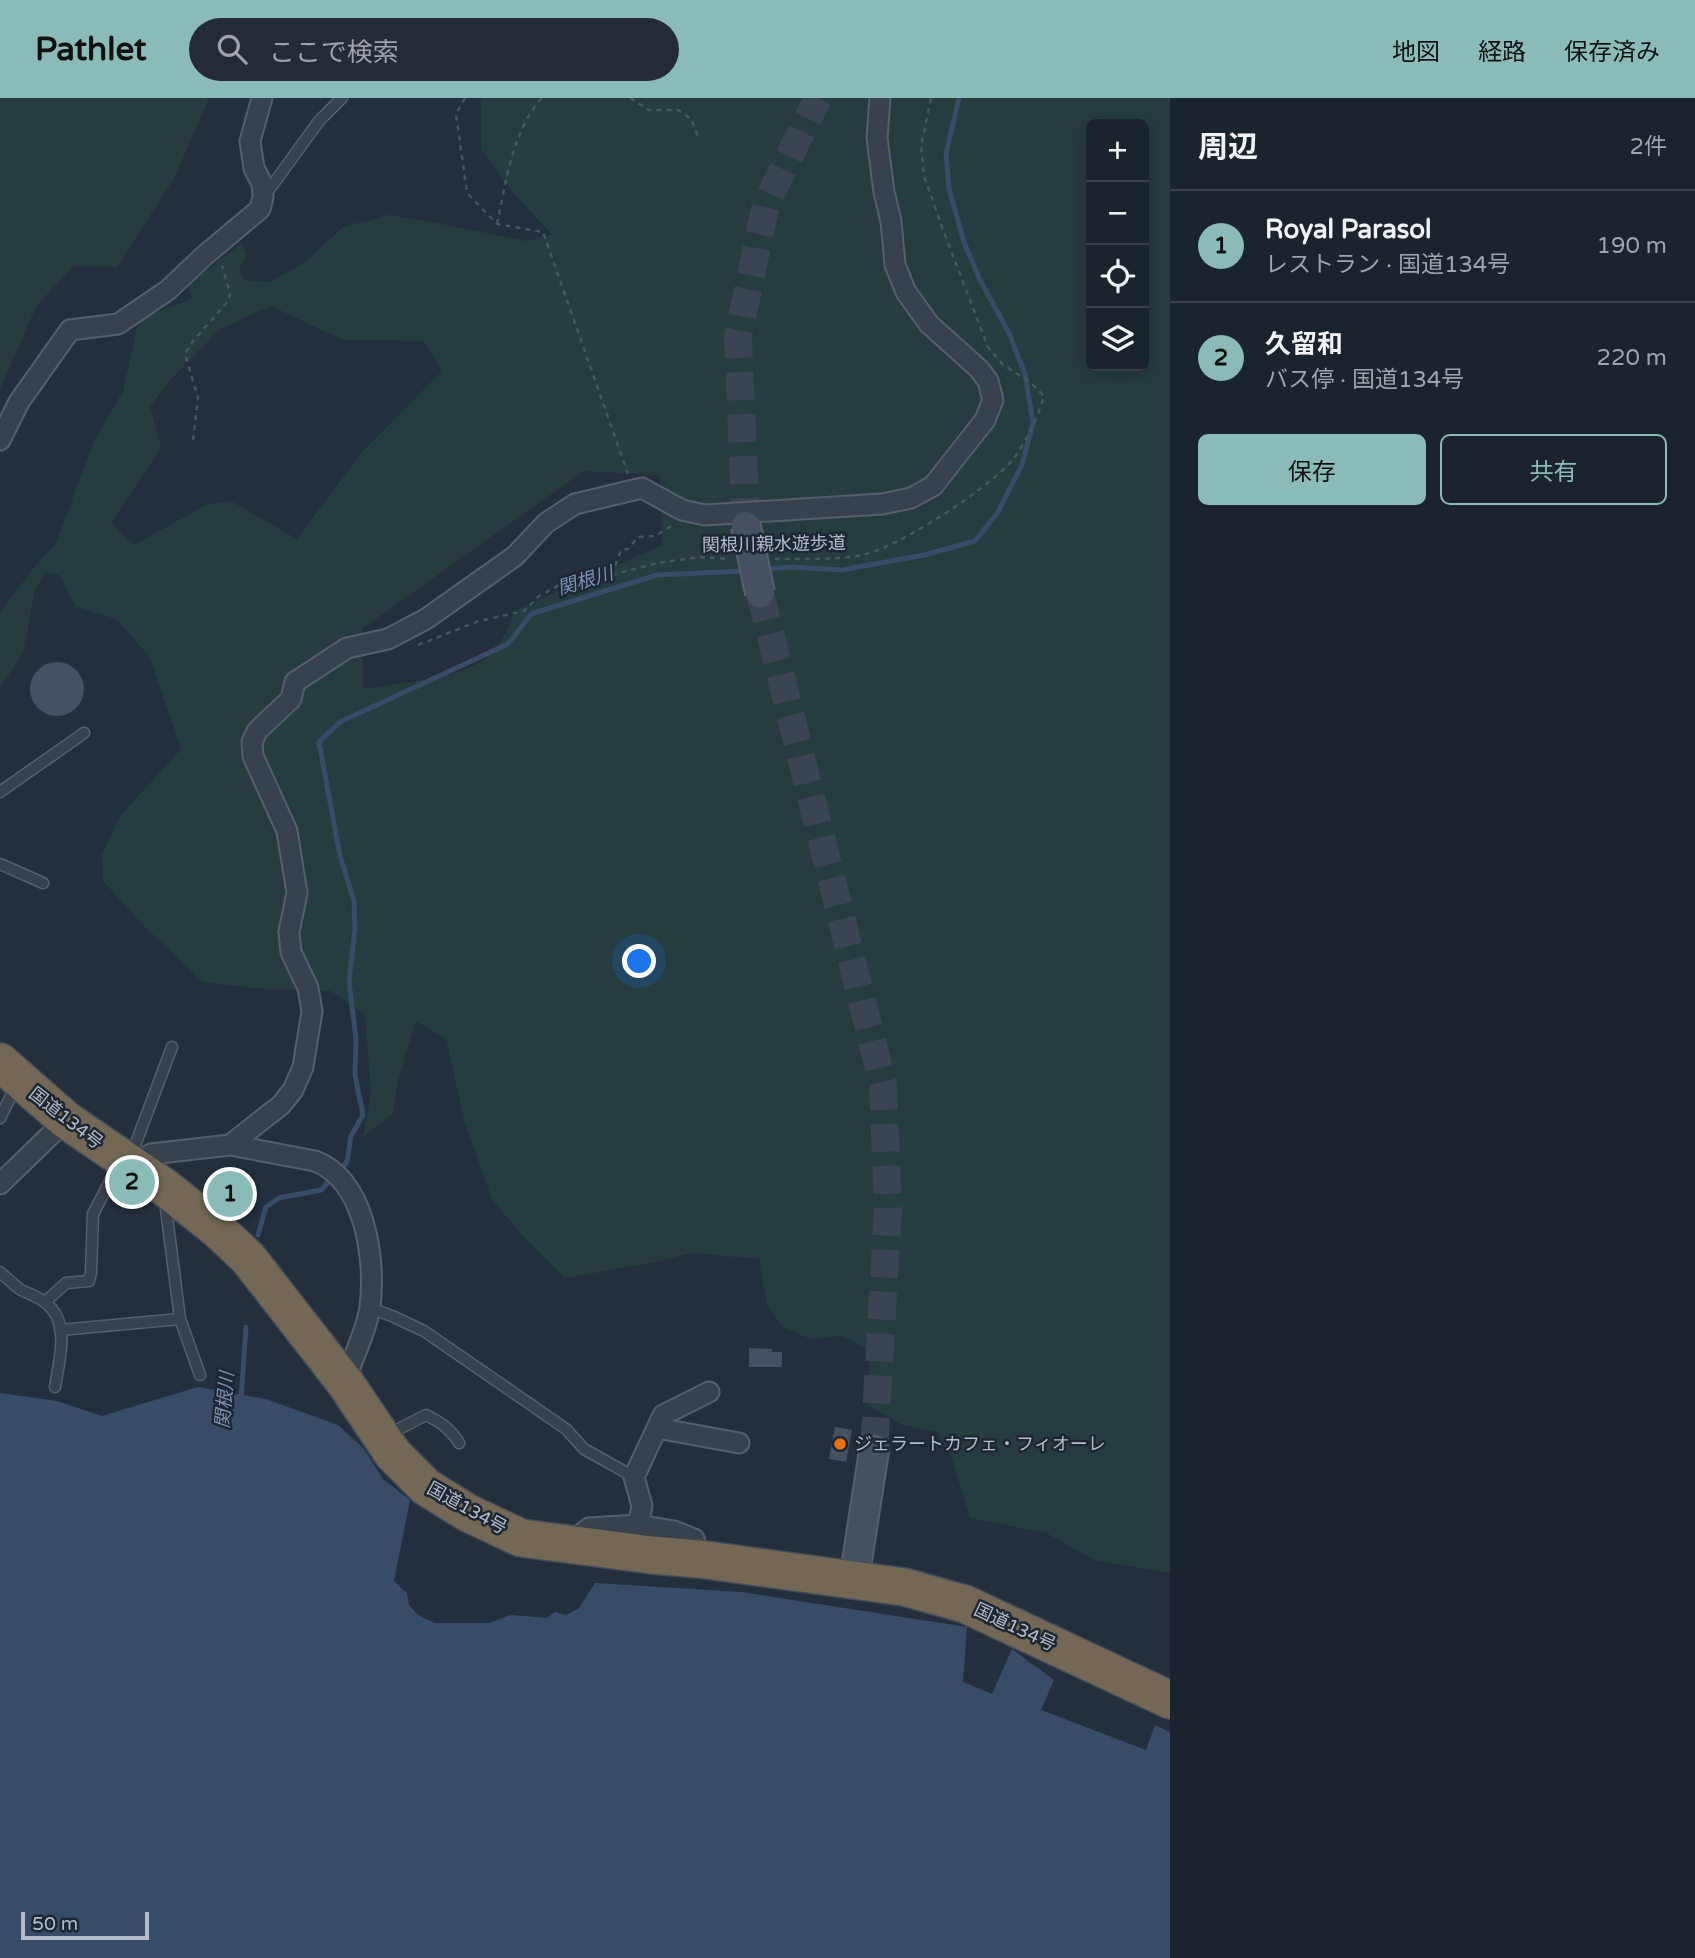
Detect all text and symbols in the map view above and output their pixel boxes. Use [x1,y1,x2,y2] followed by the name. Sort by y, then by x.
[189,18,679,81] search box
[35,30,147,69] text: Pathlet
[213,30,251,68] icon: search
[269,37,399,68] text: ここで検索
[1392,38,1440,67] text: 地図
[1478,38,1526,67] text: 経路
[1564,38,1660,67] text: 保存済み
[1086,119,1149,371] map controls
[1086,119,1149,182] button: +
[1198,129,1258,166] text: 周辺
[1630,133,1667,161] text: 2件
[1086,182,1149,245] button: −
[1265,214,1432,245] text: Royal Parasol
[1214,232,1228,260] text: 1
[1597,232,1667,260] text: 190 m
[1086,245,1149,308] button: locate
[1265,251,1510,279] text: レストラン · 国道134号
[1086,308,1149,371] button: layers
[1265,329,1343,360] text: 久留和
[1214,344,1228,372] text: 2
[1597,344,1667,372] text: 220 m
[1265,366,1464,394] text: バス停 · 国道134号
[1198,434,1426,505] button: 保存
[1440,434,1667,505] button: 共有
[702,532,846,556] street label: 関根川親水遊歩道
[555,562,618,600] water label: 関根川
[622,944,656,978] your location
[25,1082,107,1154] street label: 国道134号
[109,1156,155,1208] pin: 2
[207,1168,253,1220] pin: 1
[212,1369,239,1429] water label: 関根川
[854,1433,1106,1455] place label: ジェラートカフェ・フィオーレ
[832,1436,848,1452] marker: ジェラートカフェ・フィオーレ
[423,1477,511,1539] street label: 国道134号
[971,1598,1059,1656] street label: 国道134号
[21,1909,149,1941] scale bar
[32,1913,78,1935] text: 50 m

